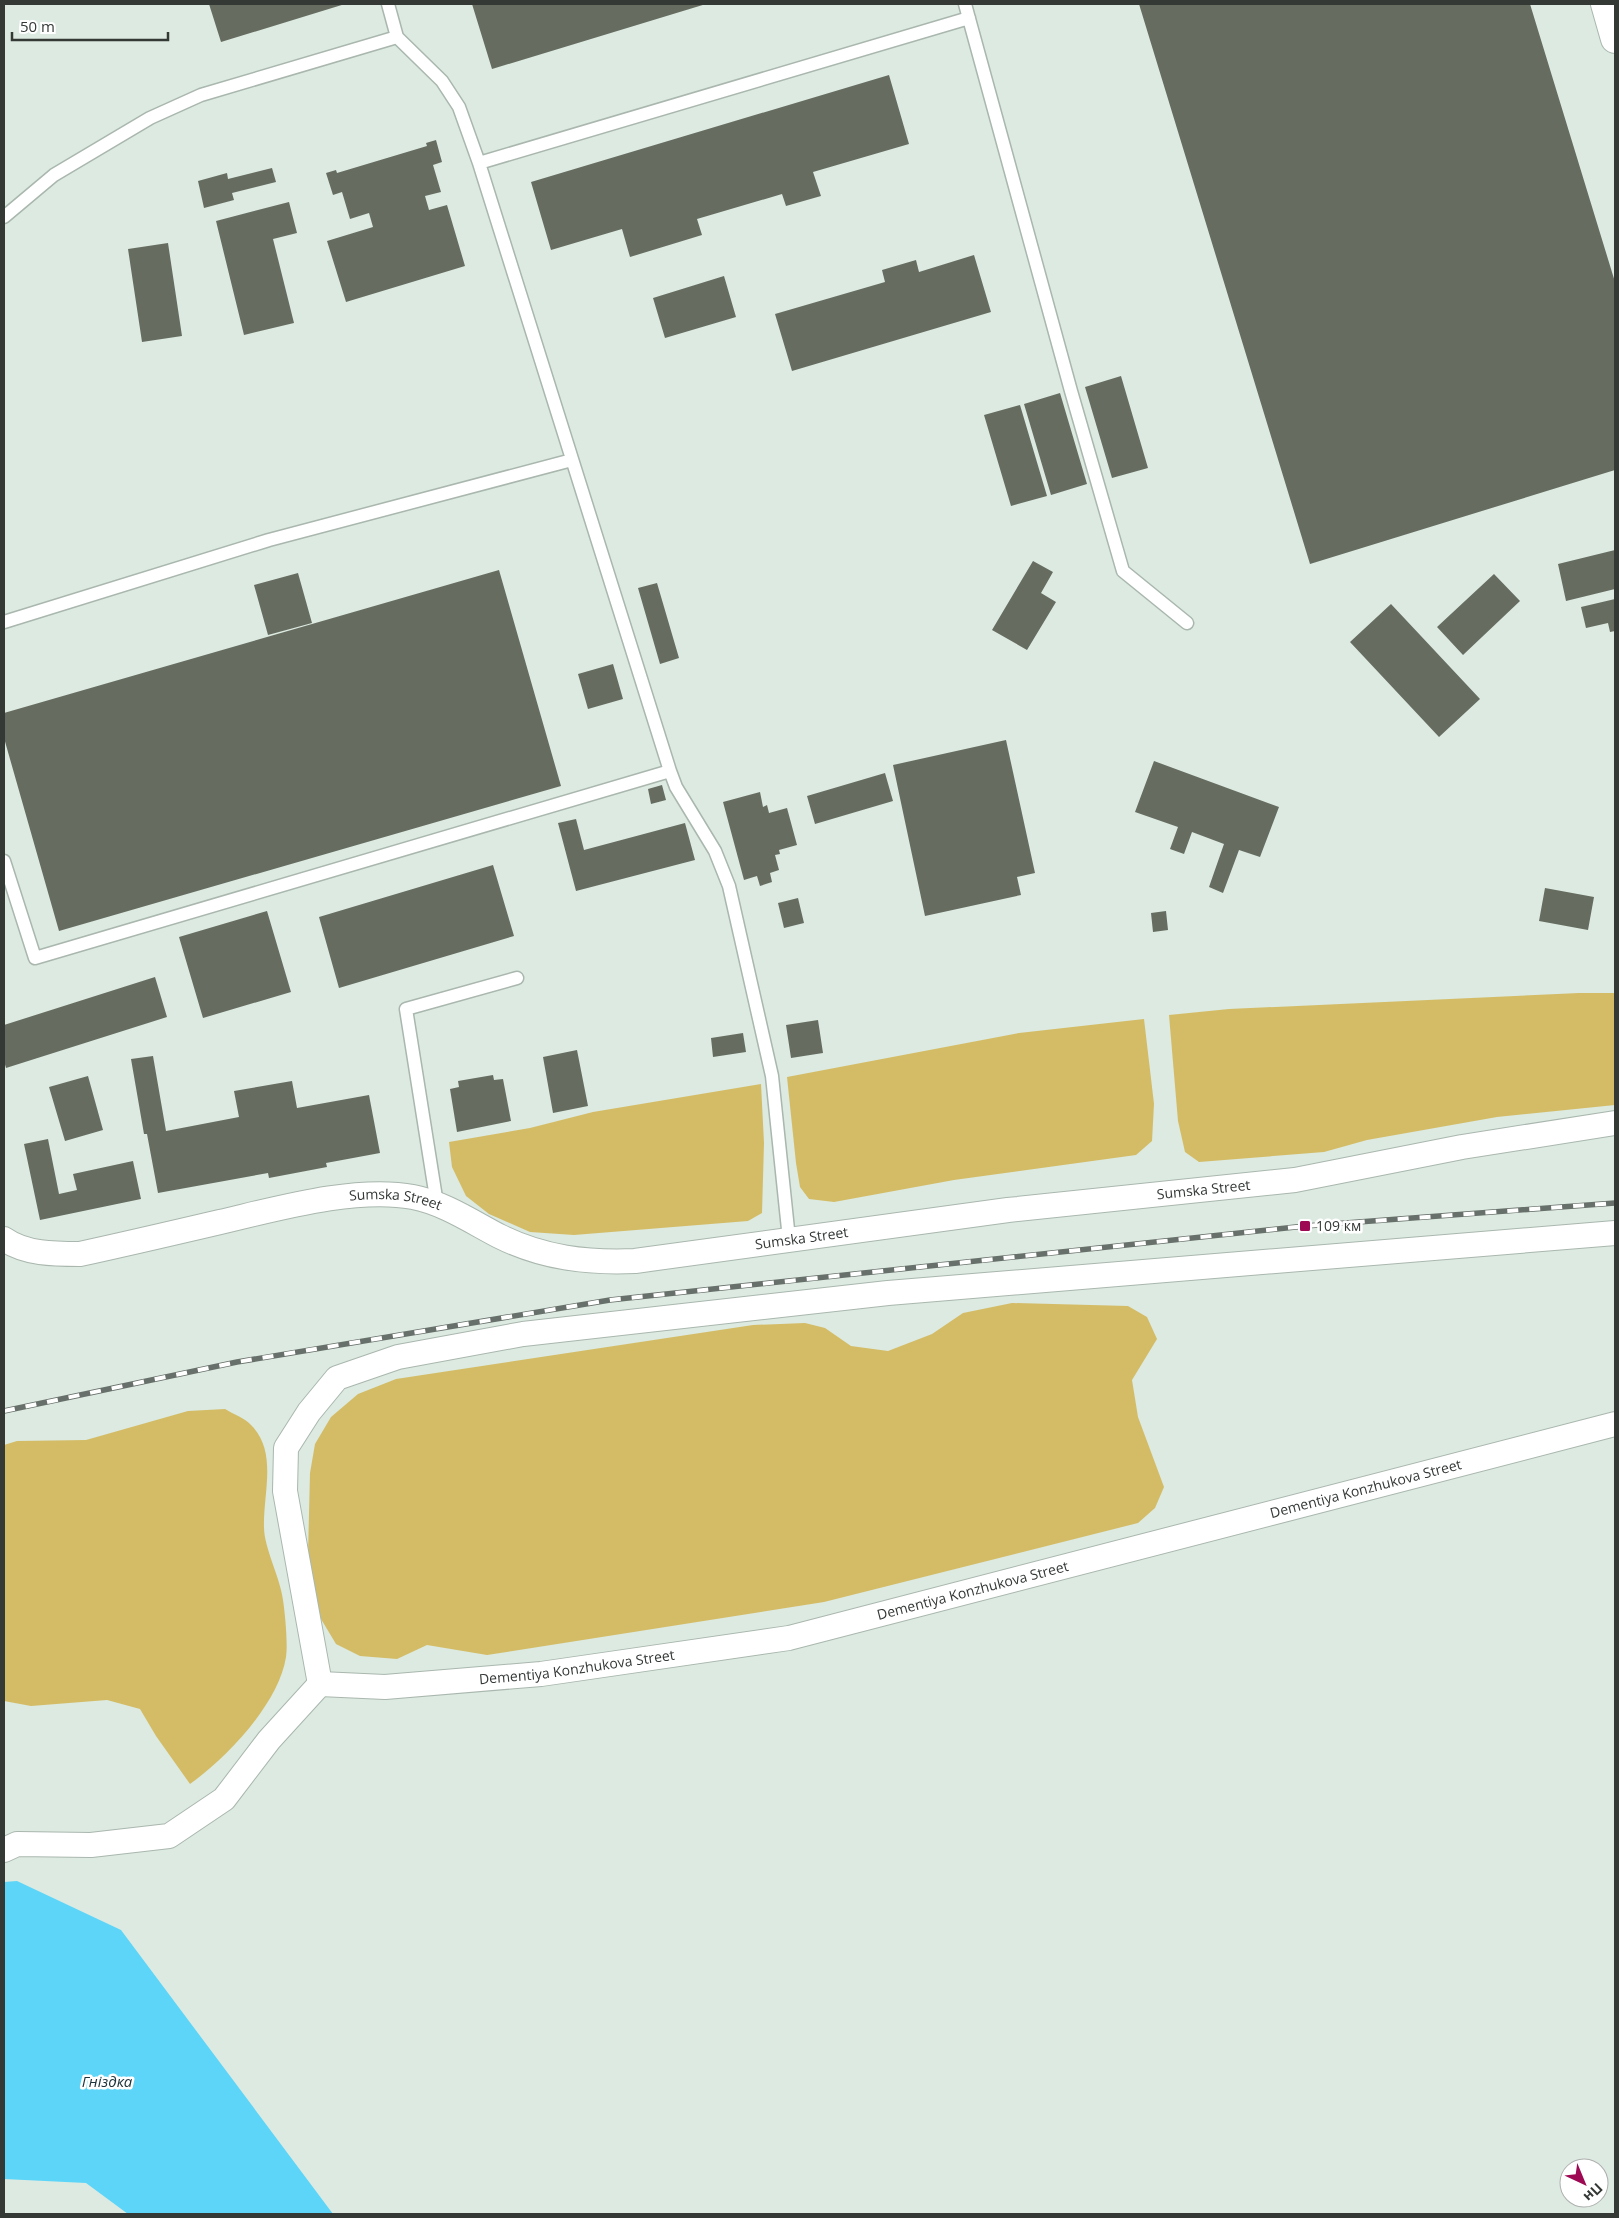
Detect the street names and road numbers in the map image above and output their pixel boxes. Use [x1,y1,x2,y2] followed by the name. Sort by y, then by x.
[1156,1175,1251,1203] street label: Sumska Street
[348,1184,445,1214] street label: Sumska Street
[754,1222,849,1254] street label: Sumska Street
[1268,1454,1463,1522] street label: Dementiya Konzhukova Street
[875,1556,1070,1624] street label: Dementiya Konzhukova Street
[478,1645,676,1688] street label: Dementiya Konzhukova Street

